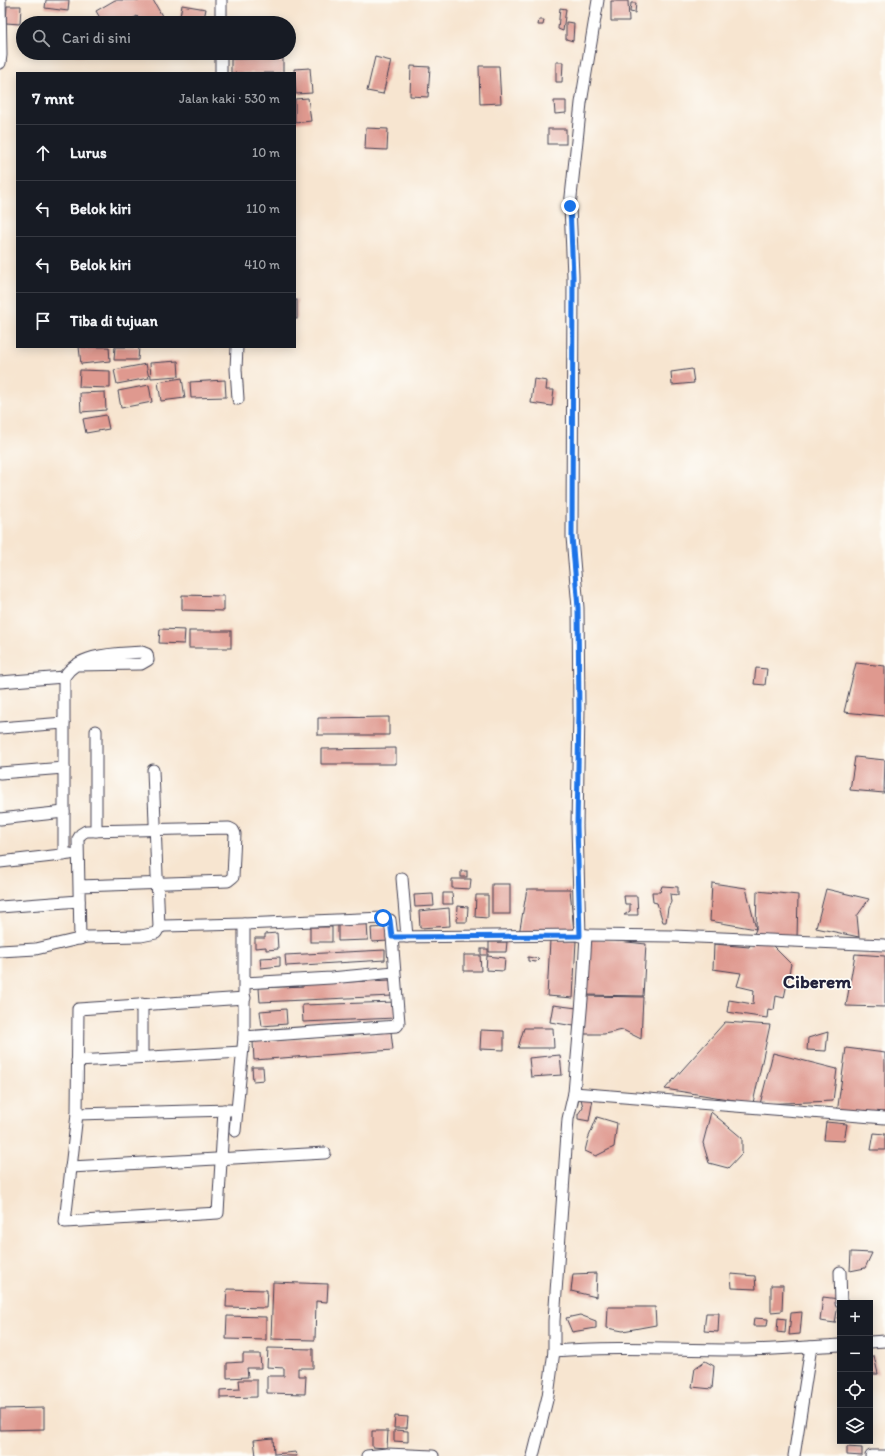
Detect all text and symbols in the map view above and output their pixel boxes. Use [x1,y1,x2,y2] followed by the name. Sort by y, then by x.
[16,16,296,60] search box
[30,27,52,49] icon: search
[62,29,131,47] text: Cari di sini
[32,88,74,108] text: 7 mnt
[179,91,280,106] text: Jalan kaki · 530 m
[32,142,54,164] icon: ahead
[70,144,107,162] text: Lurus
[252,145,280,160] text: 10 m
[561,197,579,215] route end
[32,198,54,220] icon: left
[70,200,131,218] text: Belok kiri
[246,201,280,216] text: 110 m
[32,254,54,276] icon: left
[70,256,131,274] text: Belok kiri
[244,257,280,272] text: 410 m
[32,310,54,332] icon: arrive
[70,312,158,330] text: Tiba di tujuan
[374,909,392,927] route start
[783,970,851,993] district label: Ciberem
[837,1300,873,1444] map controls
[837,1300,873,1336] button: +
[837,1336,873,1372] button: −
[837,1372,873,1408] button: locate
[837,1408,873,1444] button: layers

